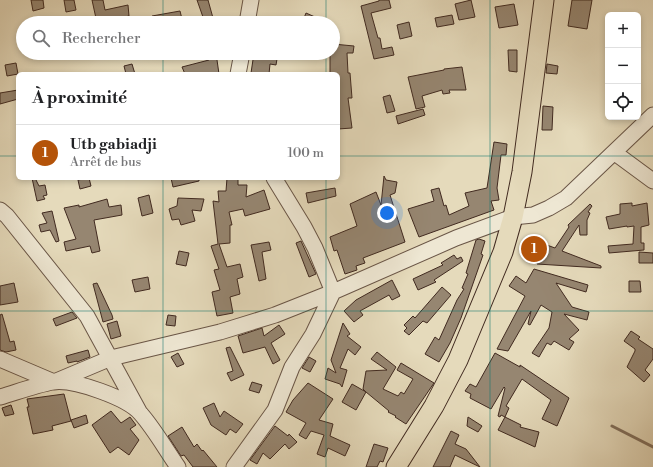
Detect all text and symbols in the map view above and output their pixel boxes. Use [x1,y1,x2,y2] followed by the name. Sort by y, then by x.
[605,12,641,120] map controls
[605,12,641,48] button: +
[16,16,340,60] search box
[30,27,52,49] icon: search
[62,29,141,48] text: Rechercher
[605,48,641,84] button: −
[605,84,641,120] button: locate
[32,87,127,109] text: À proximité
[70,135,157,154] text: Utb gabiadji
[42,145,48,161] text: 1
[288,145,324,161] text: 100 m
[70,154,141,170] text: Arrêt de bus
[377,203,397,223] your location
[521,234,547,264] pin: 1

